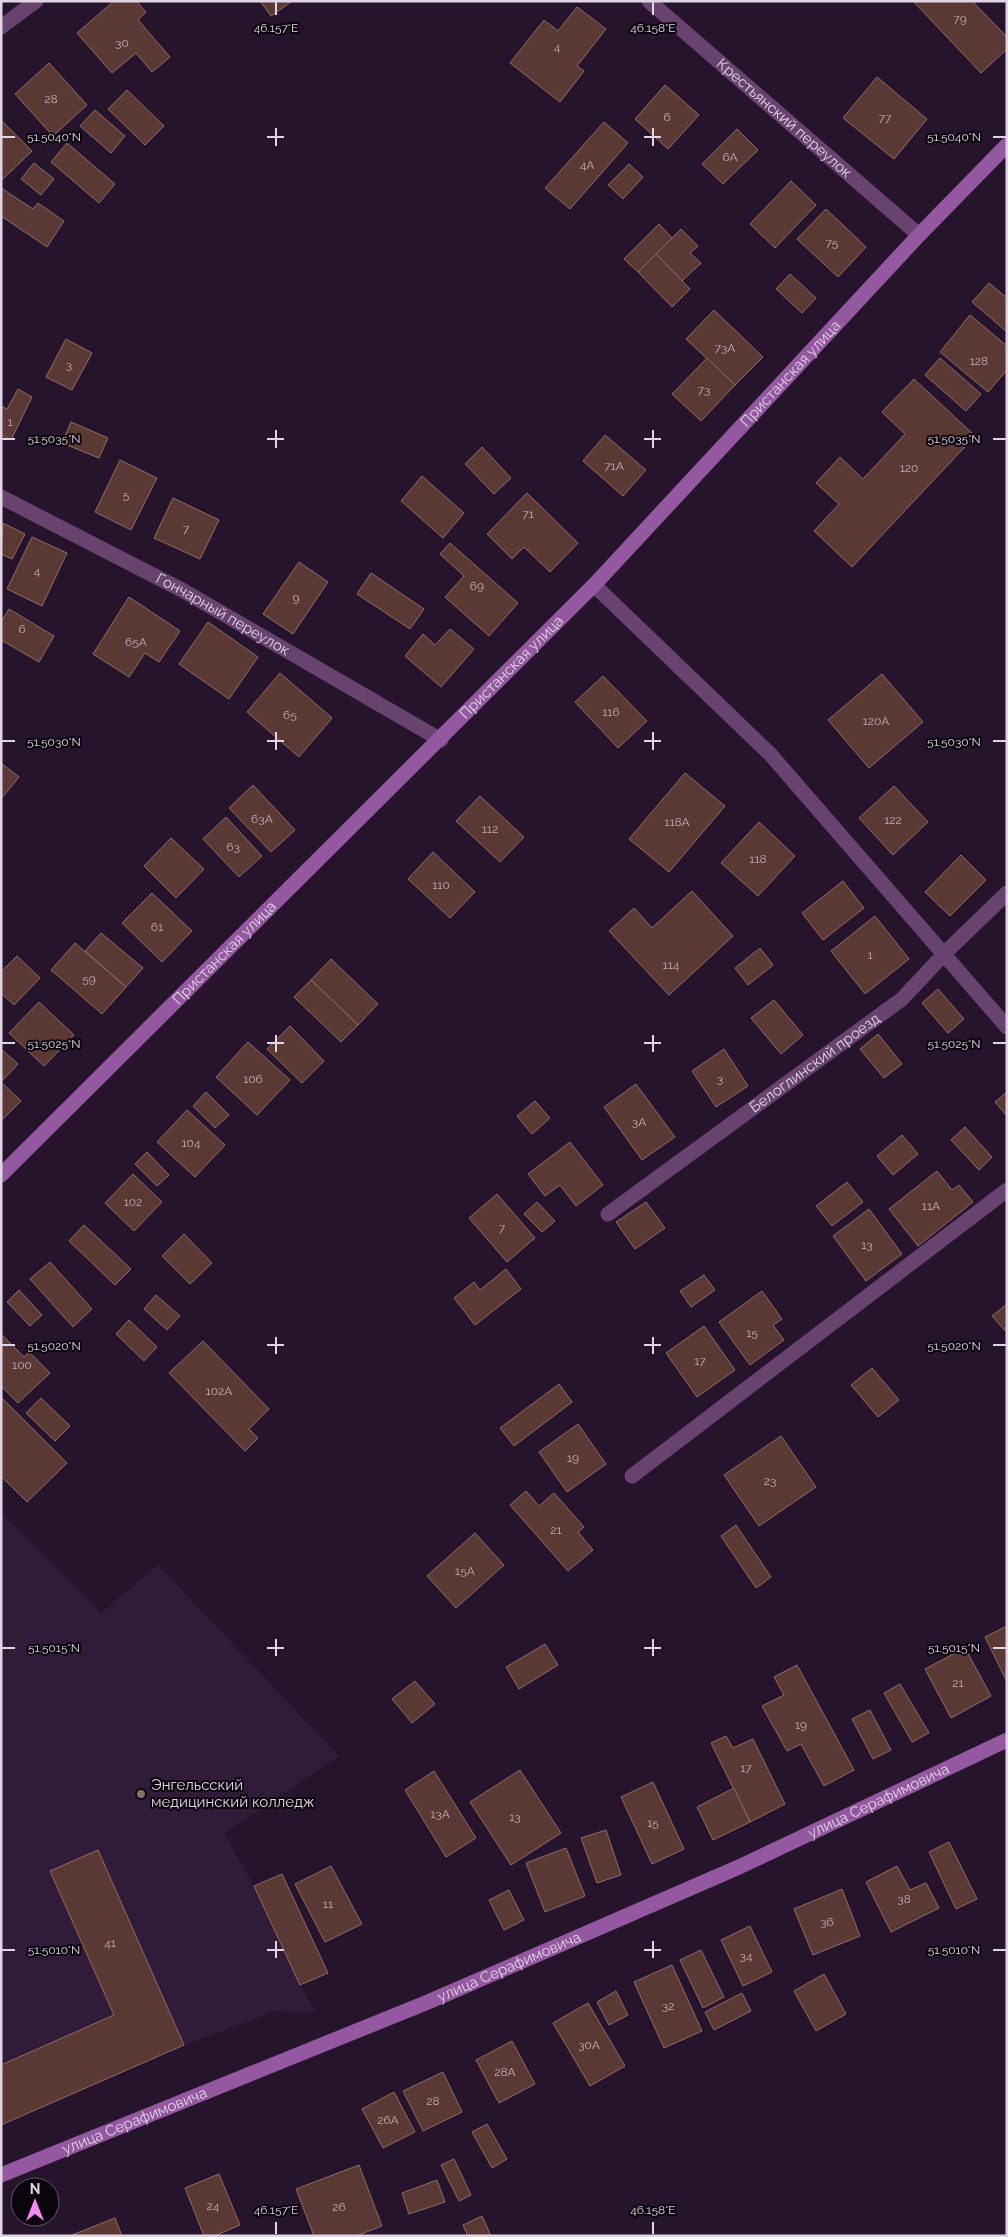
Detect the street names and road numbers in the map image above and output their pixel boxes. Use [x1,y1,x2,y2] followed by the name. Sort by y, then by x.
[713,55,856,182] street label: Крестьянский переулок
[736,316,844,431] street label: Пристанская улица
[153,569,293,660] street label: Гончарный переулок
[456,612,567,723] street label: Пристанская улица
[169,897,280,1008] street label: Пристанская улица
[746,1009,884,1117] street label: Белоглинский проезд
[805,1760,952,1842] street label: улица Серафимовича
[434,1928,583,2006] street label: улица Серафимовича
[59,2084,209,2158] street label: улица Серафимовича

